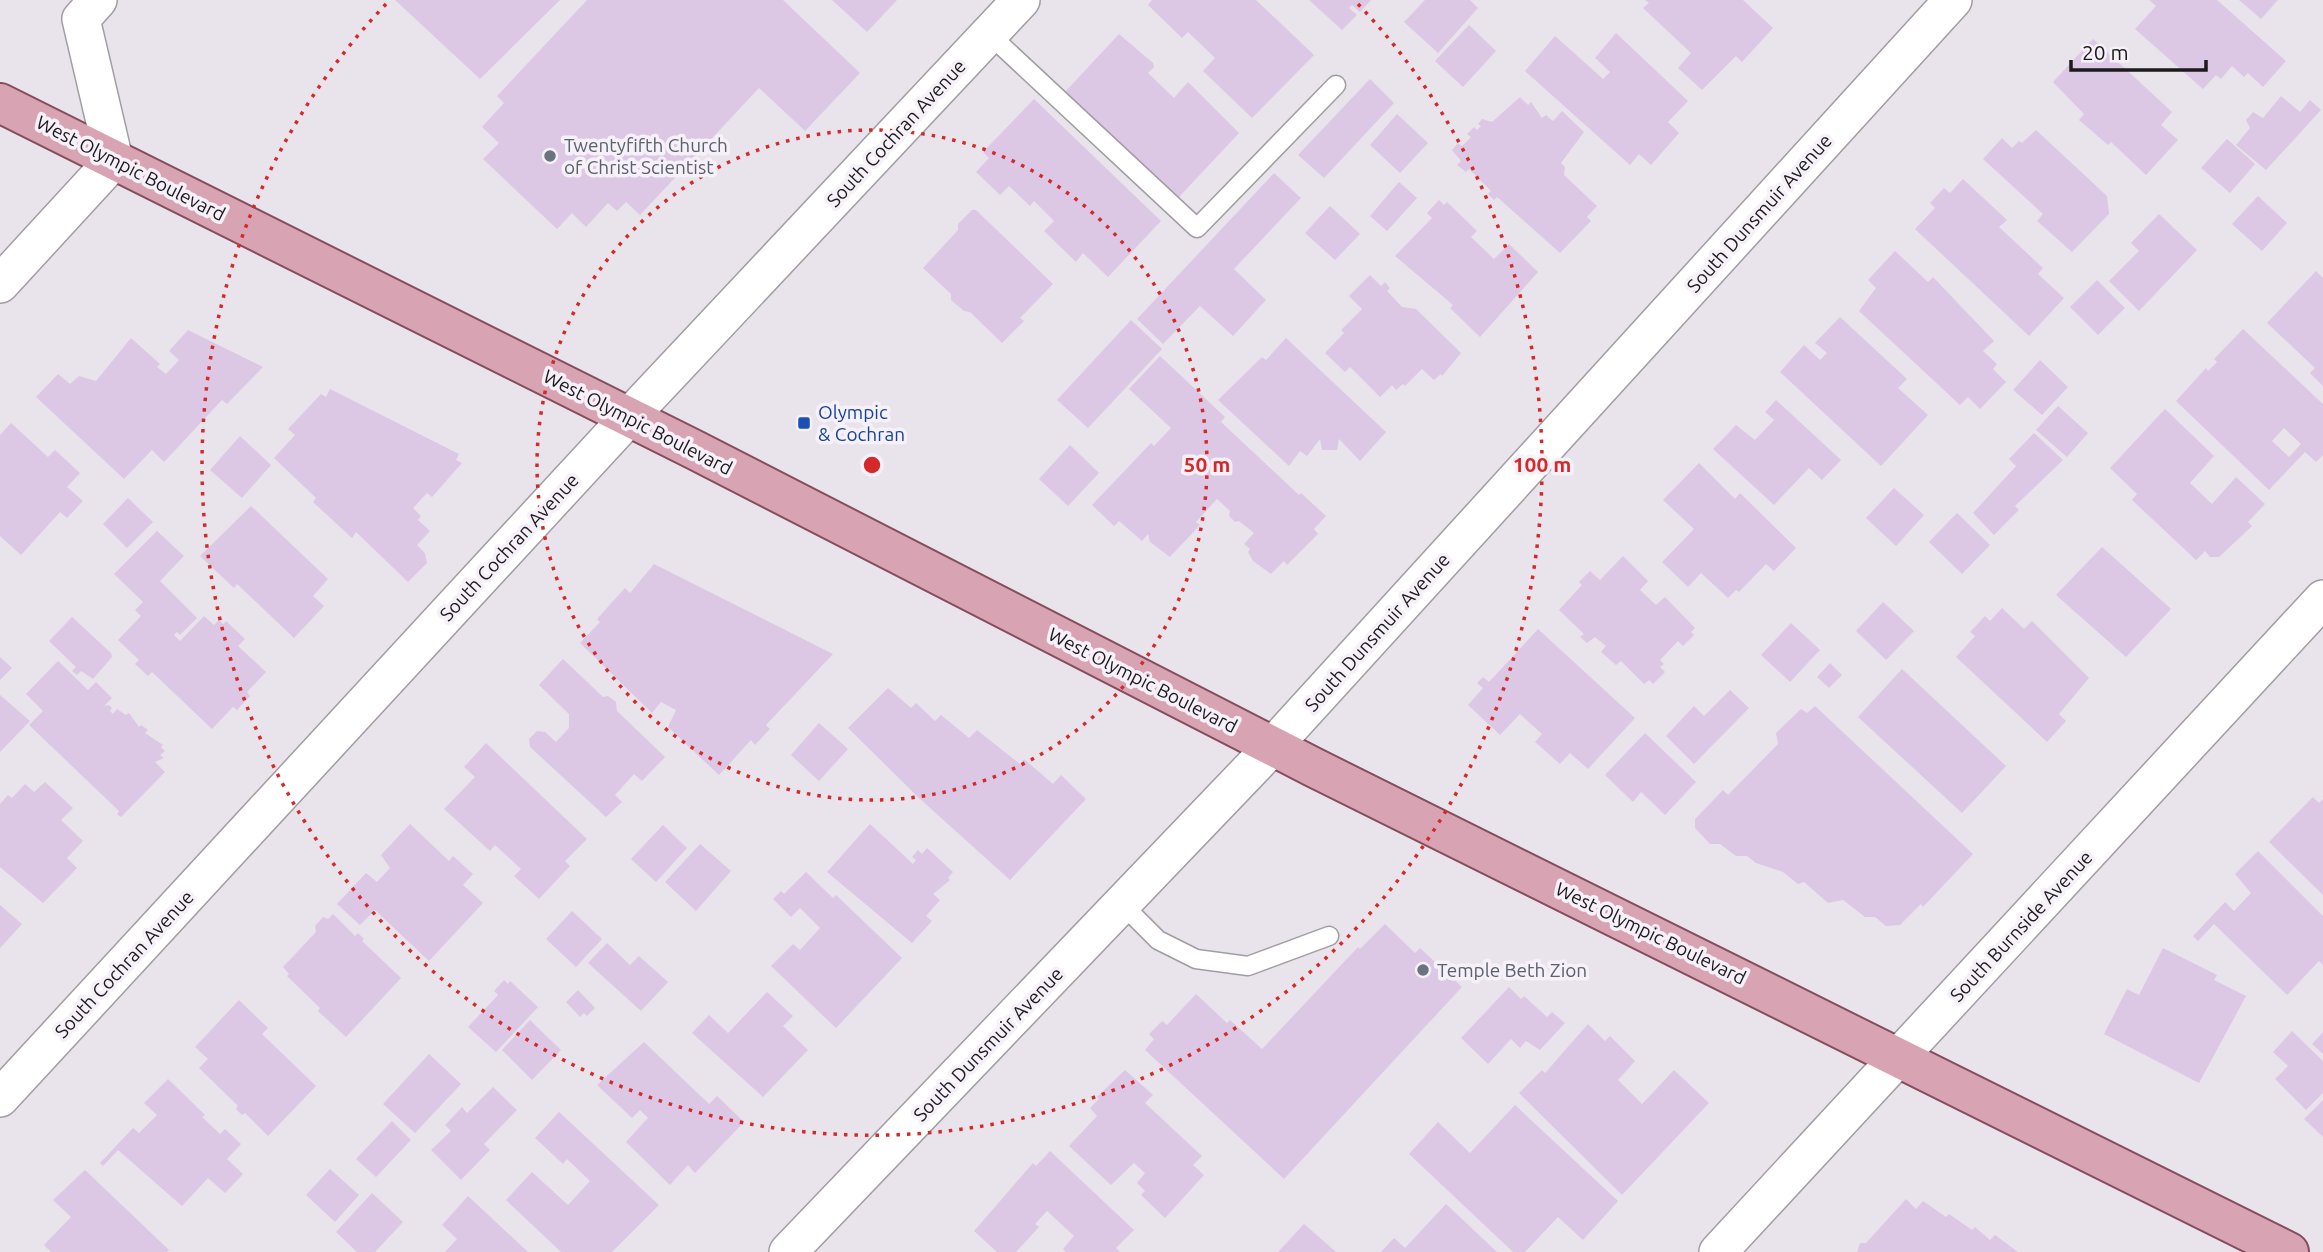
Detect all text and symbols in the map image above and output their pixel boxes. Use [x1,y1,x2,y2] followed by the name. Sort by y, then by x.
[2071,28,2206,72] scale bar
[2082,40,2129,64] text: 20 m
[822,55,970,211] street label: South Cochran Avenue
[33,111,229,225] street label: West Olympic Boulevard
[1682,129,1836,297] street label: South Dunsmuir Avenue
[564,134,728,178] place label: Twentyfifth Church of Christ Scientist
[542,148,558,164] marker: Twentyfifth Church of Christ Scientist
[540,365,736,479] street label: West Olympic Boulevard
[818,401,905,445] place label: Olympic & Cochran
[796,415,812,431] marker: Olympic & Cochran
[1184,452,1230,476] text: 50 m
[1513,452,1571,476] text: 100 m
[860,453,884,477] centre of rings
[435,469,583,625] street label: South Cochran Avenue
[1300,548,1454,716] street label: South Dunsmuir Avenue
[1045,623,1241,737] street label: West Olympic Boulevard
[1945,846,2097,1006] street label: South Burnside Avenue
[1552,877,1750,989] street label: West Olympic Boulevard
[50,886,198,1042] street label: South Cochran Avenue
[1437,959,1587,981] place label: Temple Beth Zion
[909,962,1067,1126] street label: South Dunsmuir Avenue
[1415,962,1431,978] marker: Temple Beth Zion

